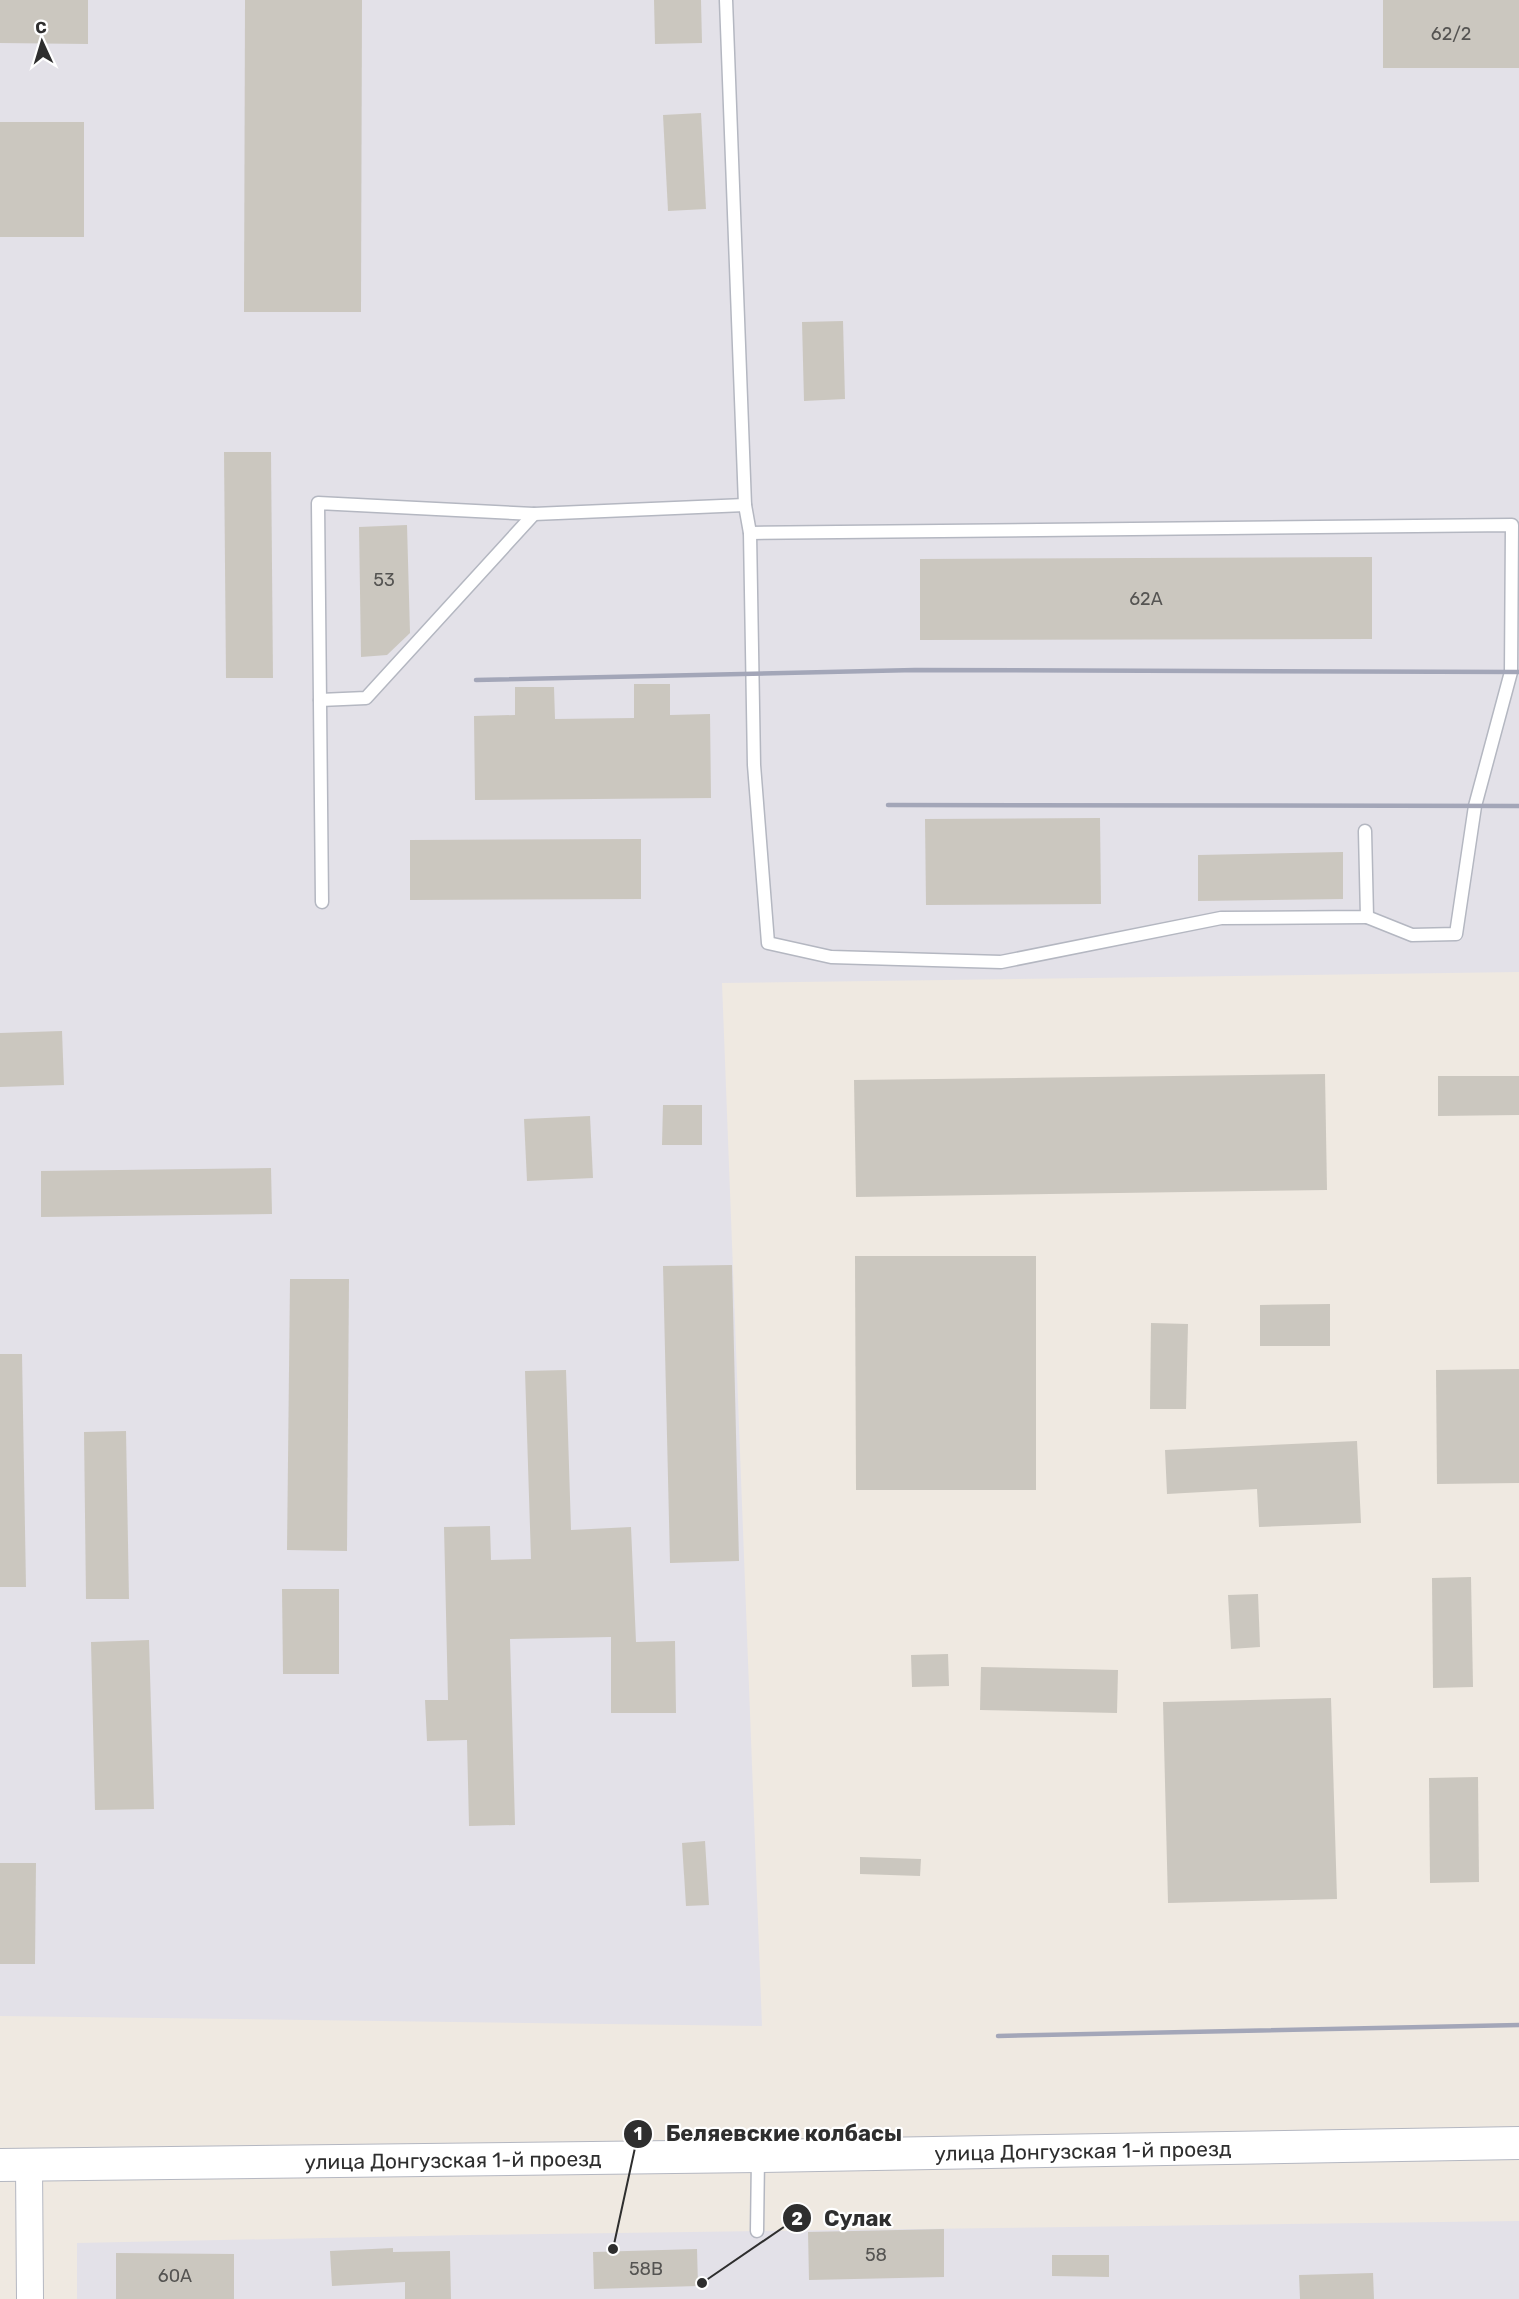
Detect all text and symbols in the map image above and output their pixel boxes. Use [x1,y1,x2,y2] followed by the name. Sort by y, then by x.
[12,12,72,72] north arrow
[35,18,47,37] text: С
[1431,23,1471,45] house number: 62/2
[373,569,395,591] house number: 53
[1129,588,1163,610] house number: 62А
[623,2114,914,2154] callout: Беляевские колбасы
[666,2120,902,2147] text: Беляевские колбасы
[634,2123,642,2145] text: 1
[934,2135,1232,2165] street label: улица Донгузская 1-й проезд
[304,2145,602,2174] street label: улица Донгузская 1-й проезд
[782,2198,904,2238] callout: Сулак
[824,2205,892,2232] text: Сулак
[791,2208,803,2230] text: 2
[865,2244,887,2266] house number: 58
[629,2258,663,2280] house number: 58В
[158,2265,192,2287] house number: 60А

